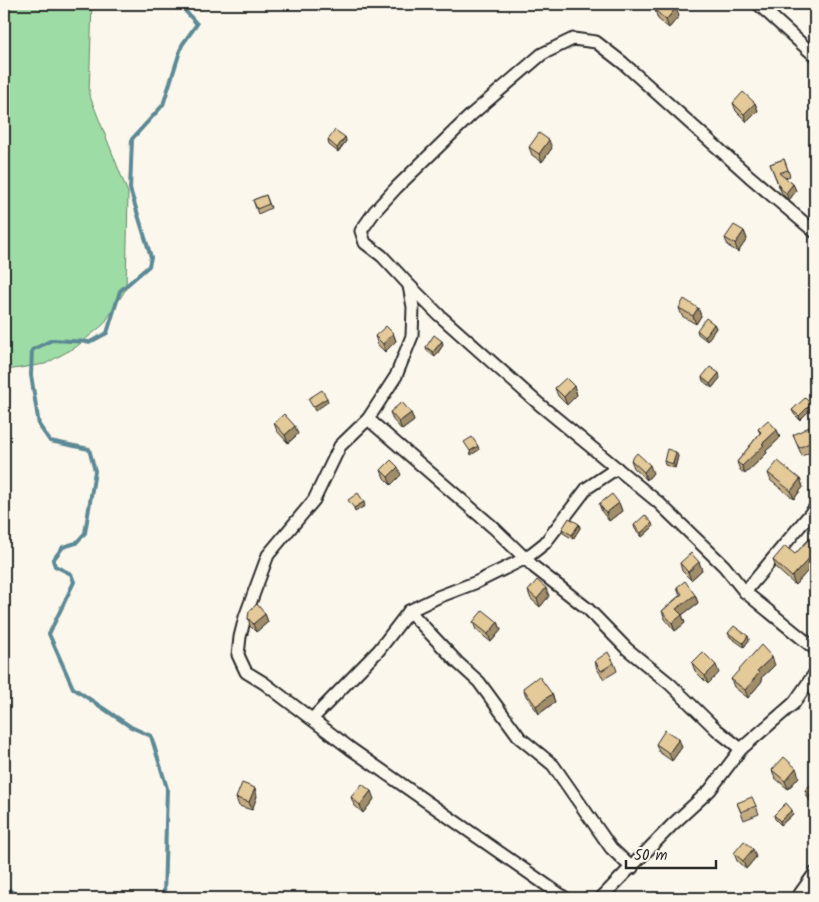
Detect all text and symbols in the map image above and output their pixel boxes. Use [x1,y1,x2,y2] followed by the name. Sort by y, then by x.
[626,837,716,869] scale bar
[634,844,668,868] text: 50 m

